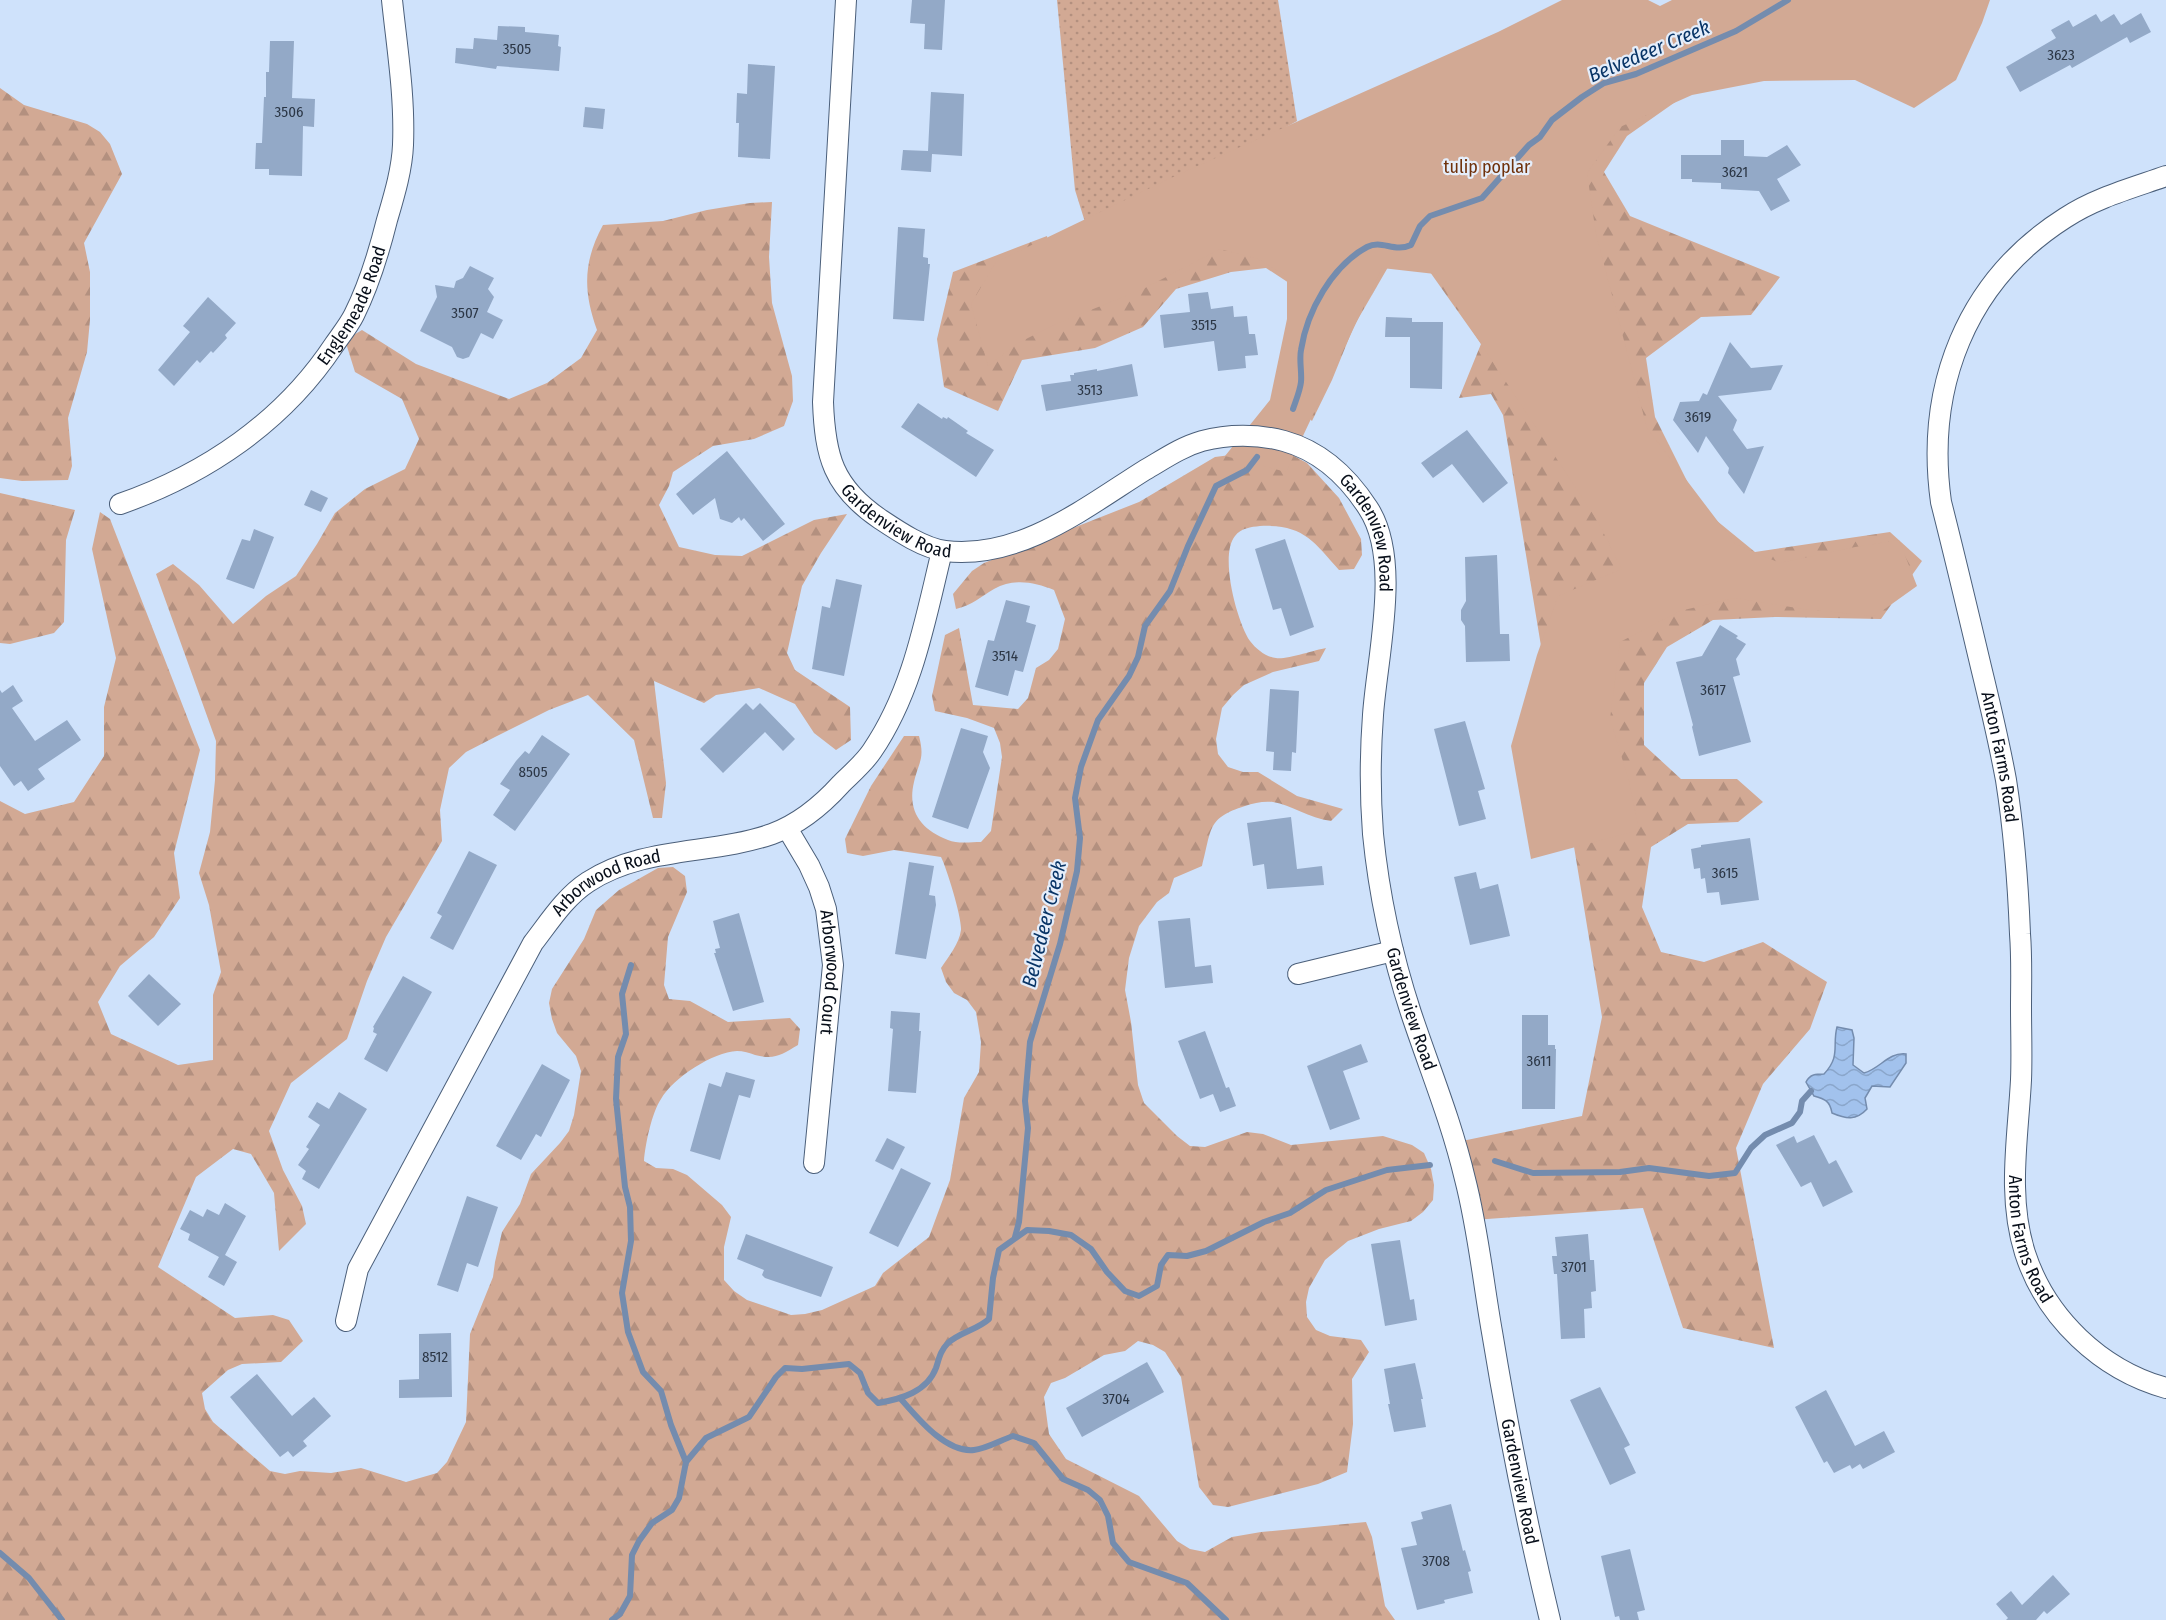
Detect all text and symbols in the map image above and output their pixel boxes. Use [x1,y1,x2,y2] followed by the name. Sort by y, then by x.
[1585,15,1713,87] water label: Belvedeer Creek
[503,40,531,58] house number: 3505
[2047,46,2075,64] house number: 3623
[275,103,303,121] house number: 3506
[1444,156,1531,178] park label: tulip poplar
[1722,163,1748,181] house number: 3621
[312,243,390,370] street label: Englemeade Road
[451,304,479,322] house number: 3507
[1191,316,1217,334] house number: 3515
[1077,381,1103,399] house number: 3513
[1685,408,1711,426] house number: 3619
[1335,469,1397,592] street label: Gardenview Road
[836,479,953,563] street label: Gardenview Road
[992,647,1018,665] house number: 3514
[1700,681,1726,699] house number: 3617
[1976,689,2023,824] street label: Anton Farms Road
[518,763,548,781] house number: 8505
[547,845,663,920] street label: Arborwood Road
[1017,858,1071,990] water label: Belvedeer Creek
[1712,864,1738,882] house number: 3615
[815,909,844,1036] street label: Arborwood Court
[1382,945,1441,1073] street label: Gardenview Road
[1526,1052,1552,1070] house number: 3611
[2004,1175,2058,1307] street label: Anton Farms Road
[1561,1258,1587,1276] house number: 3701
[422,1348,448,1366] house number: 8512
[1102,1390,1130,1408] house number: 3704
[1496,1417,1543,1546] street label: Gardenview Road
[1422,1552,1450,1570] house number: 3708

